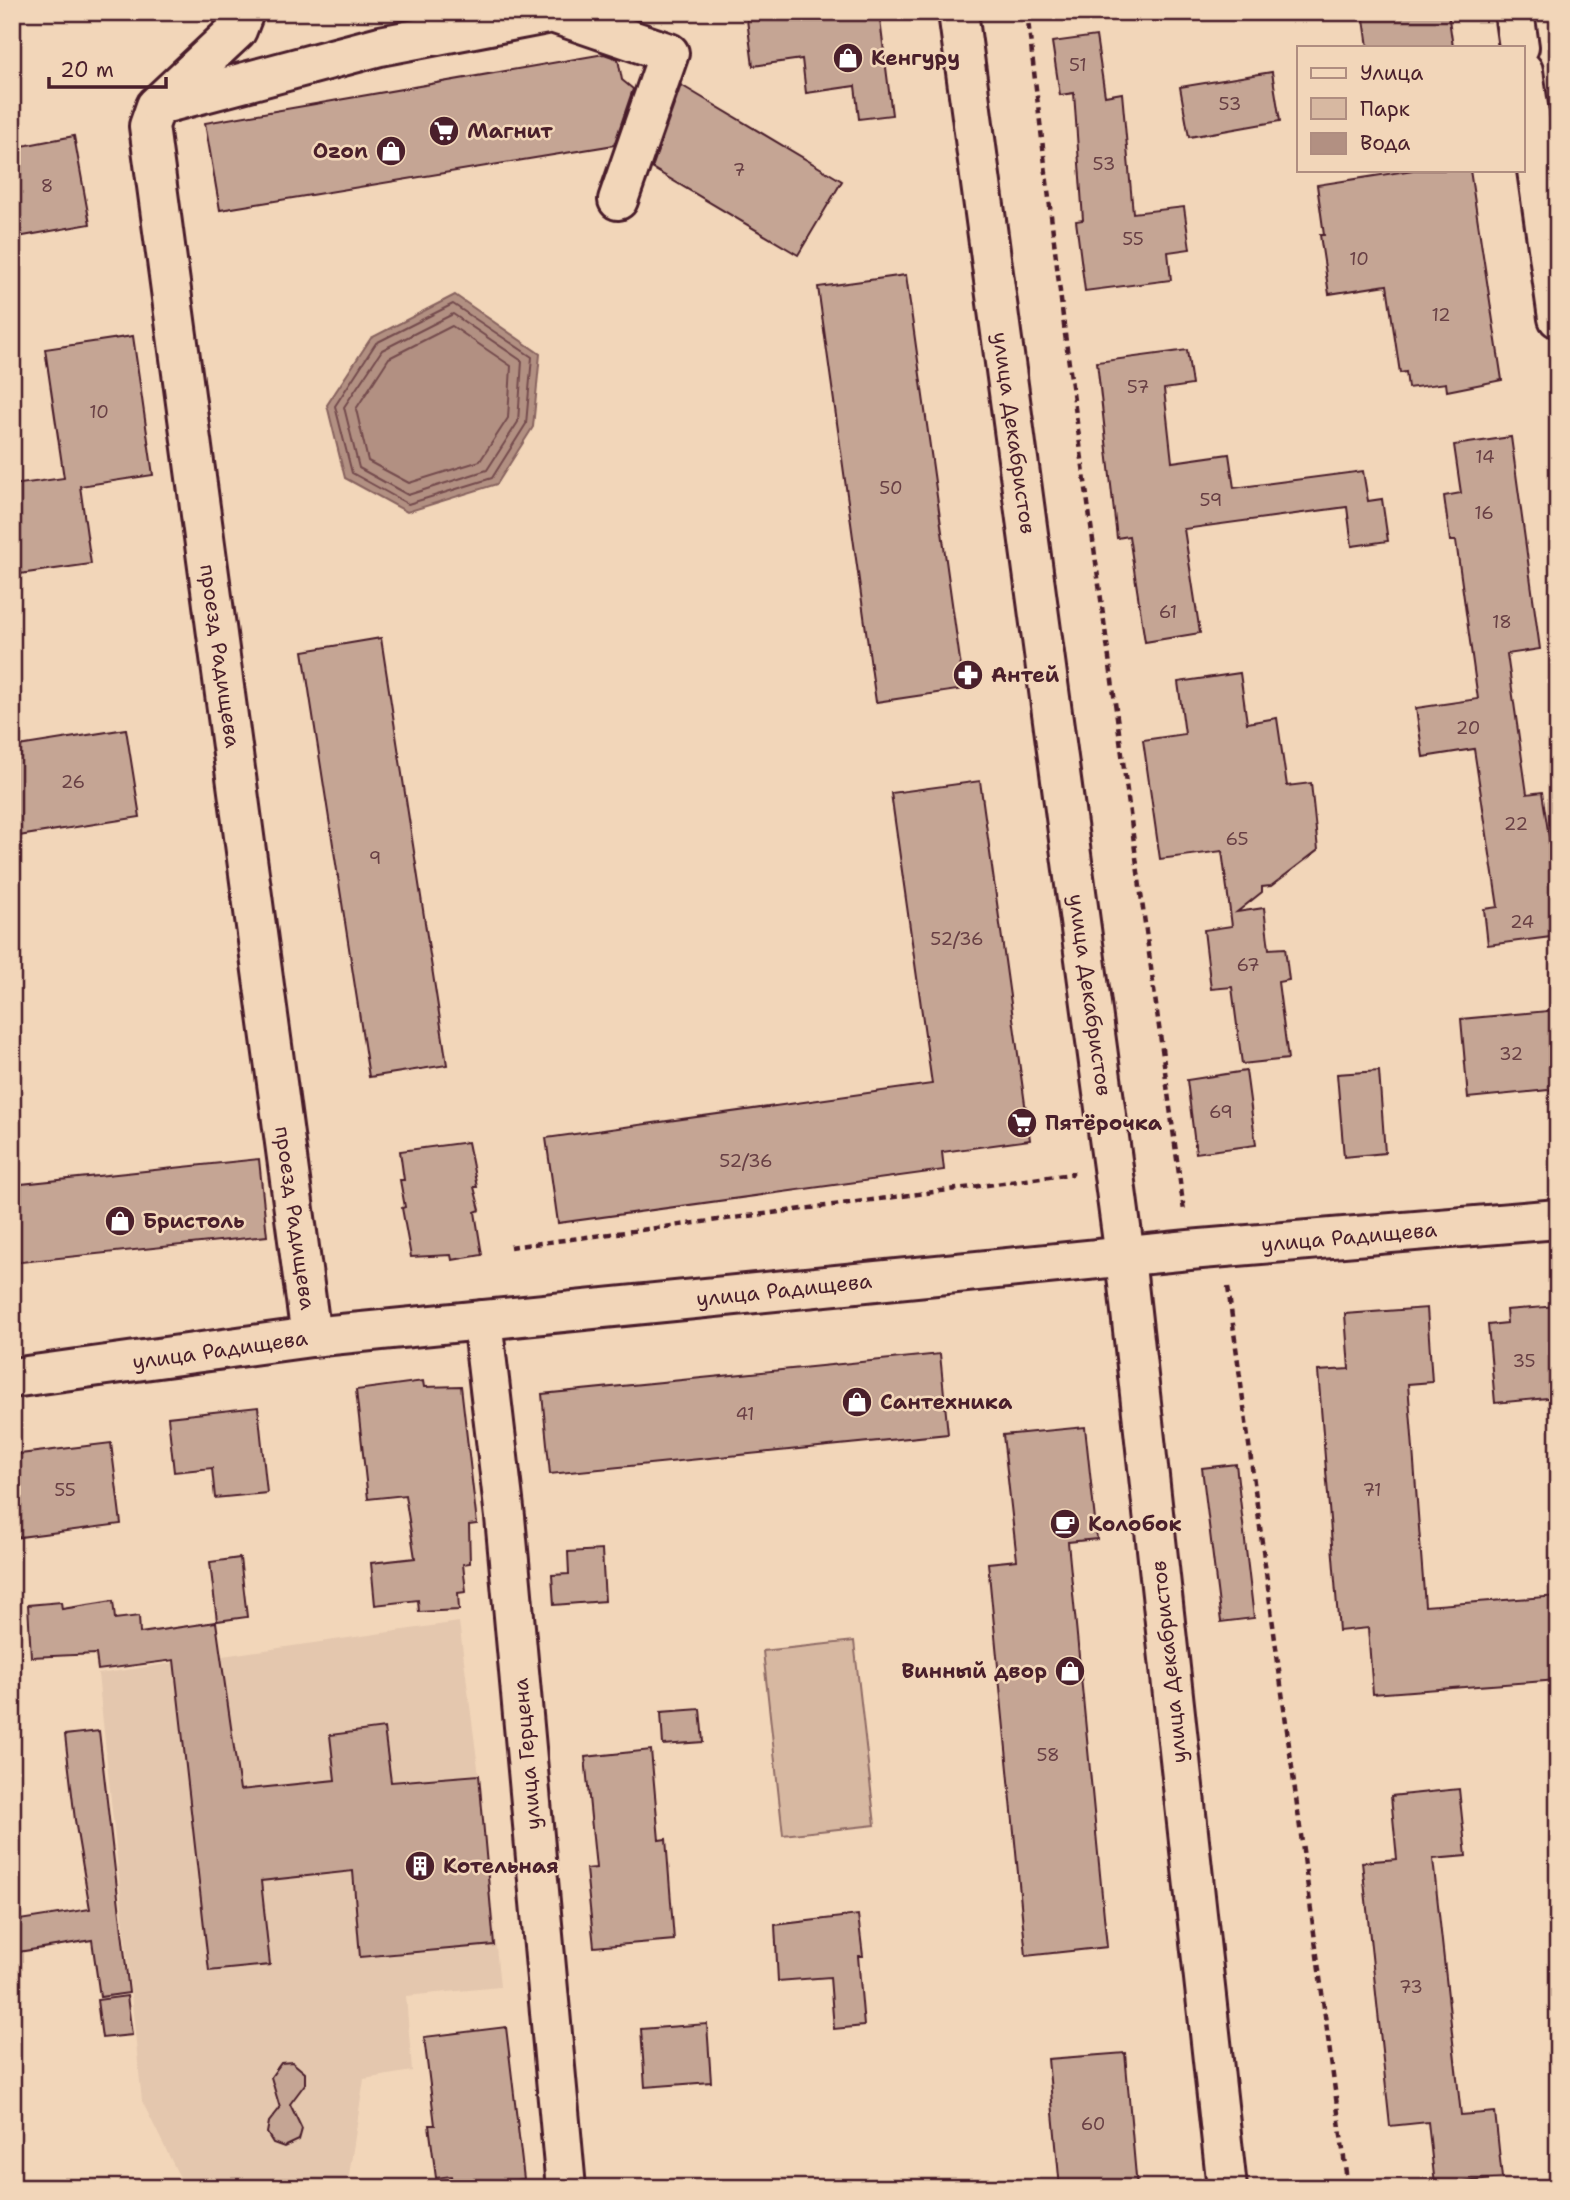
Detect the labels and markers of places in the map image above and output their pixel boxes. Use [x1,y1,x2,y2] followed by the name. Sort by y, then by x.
[831,41,865,75] shop icon: Кенгуру
[871,44,960,72] place label: Кенгуру
[427,114,461,148] supermarket icon: Магнит
[467,117,553,145] place label: Магнит
[374,134,408,168] shop icon: Ozon
[313,137,368,165] place label: Ozon
[951,658,985,692] pharmacy icon: Антей
[991,661,1060,689] place label: Антей
[1005,1106,1039,1140] supermarket icon: Пятёрочка
[1045,1109,1163,1137] place label: Пятёрочка
[103,1204,137,1238] shop icon: Бристоль
[143,1207,245,1235] place label: Бристоль
[840,1385,874,1419] shop icon: Сантехника
[880,1388,1013,1416] place label: Сантехника
[1048,1507,1082,1541] cafe icon: Колобок
[1088,1510,1182,1538] place label: Колобок
[1053,1654,1087,1688] shop icon: Винный двор
[901,1657,1047,1685] place label: Винный двор
[403,1849,437,1883] building icon: Котельная
[443,1852,559,1880] place label: Котельная

